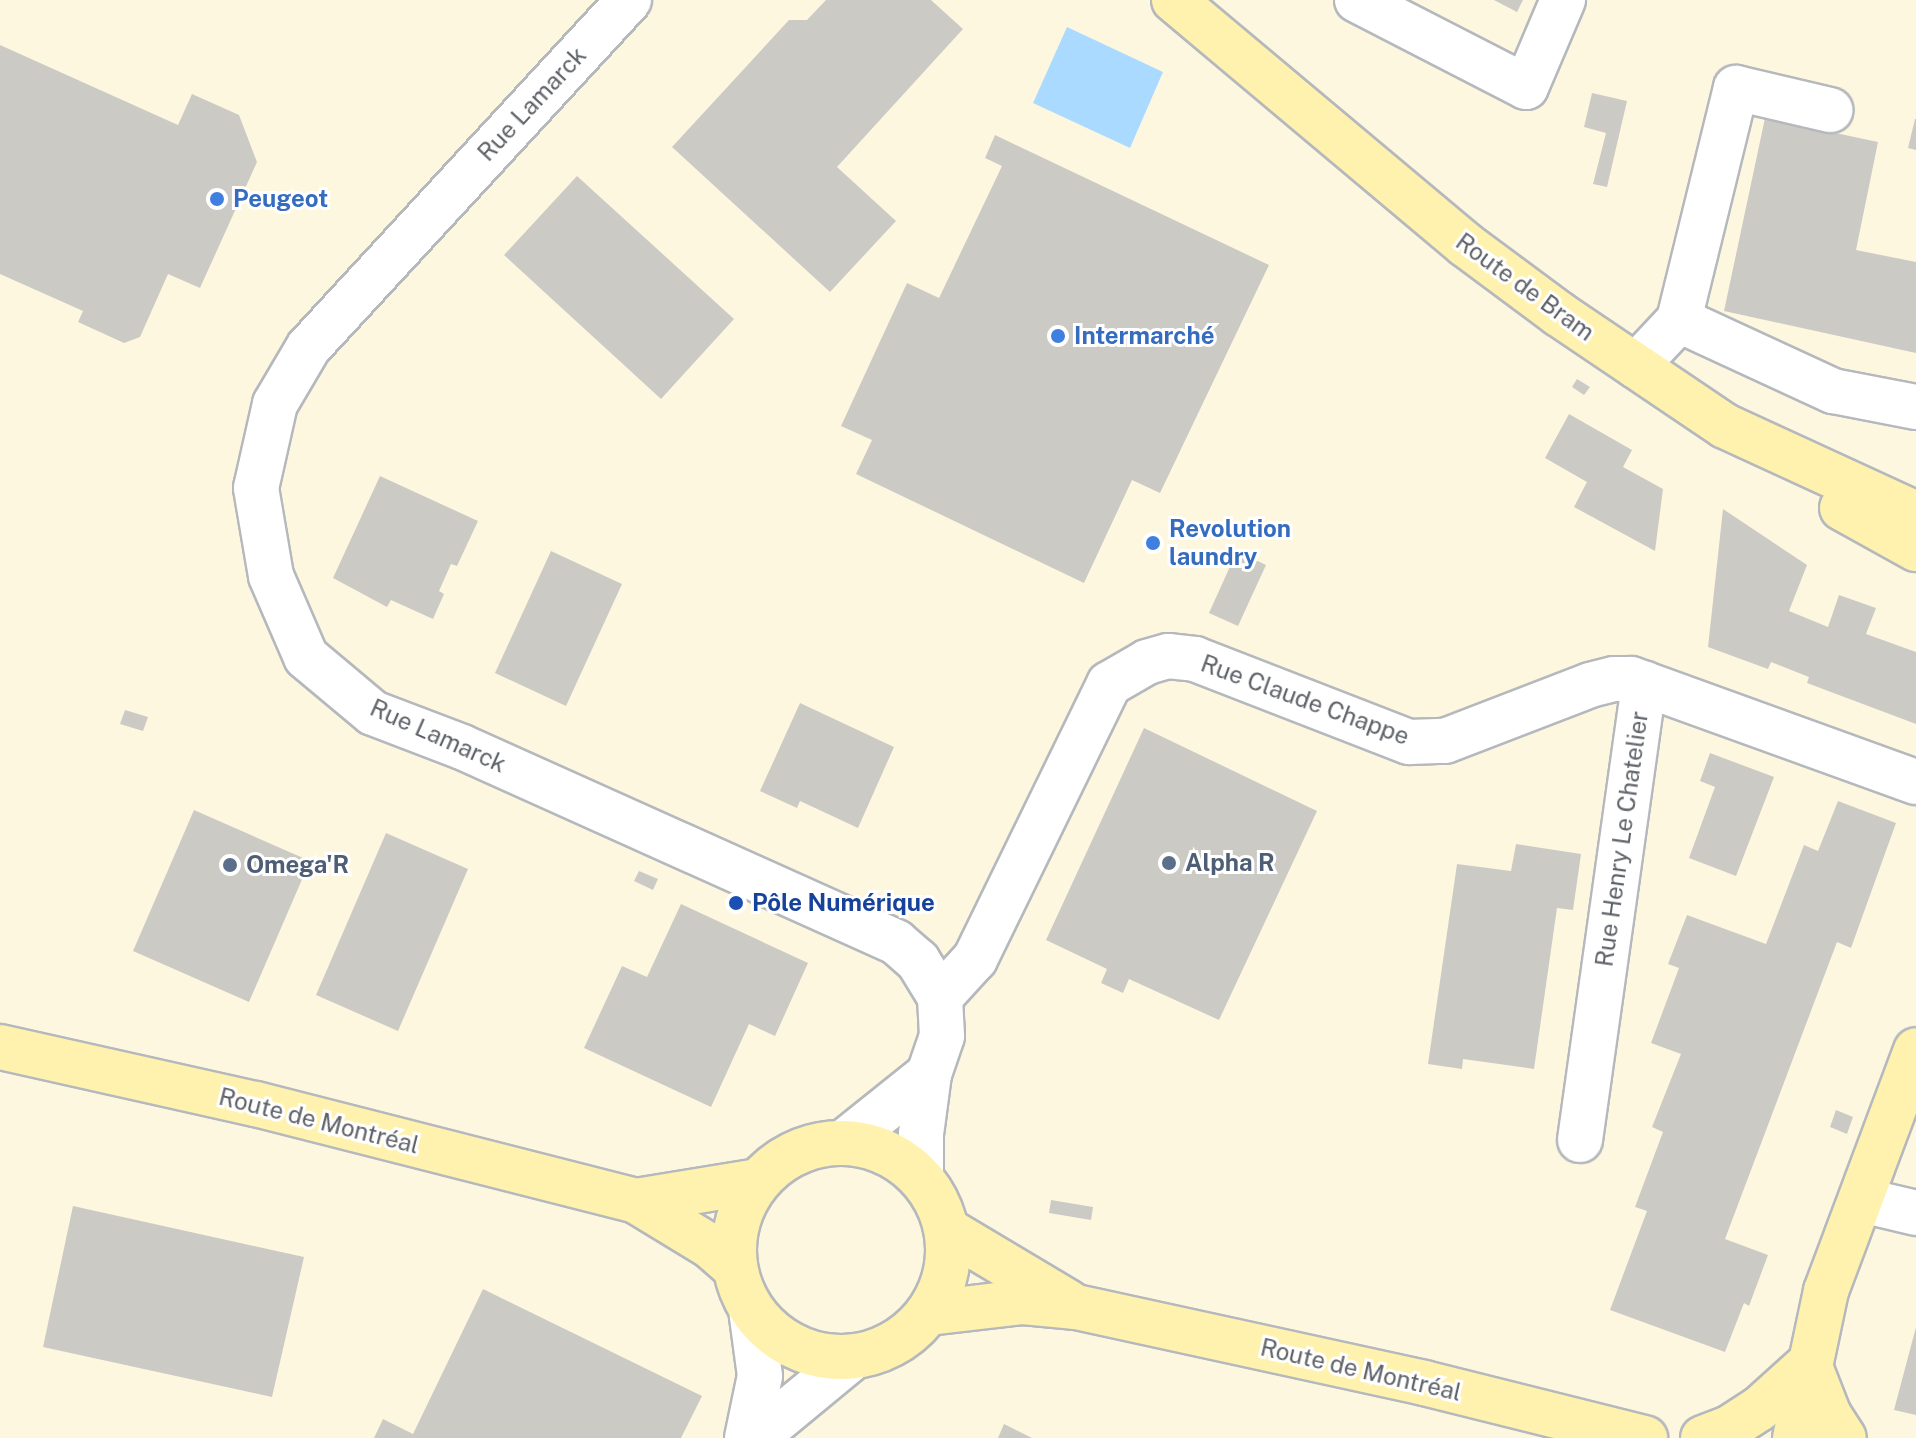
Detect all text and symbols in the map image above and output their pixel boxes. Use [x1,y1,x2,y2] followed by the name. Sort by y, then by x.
[472,41,592,167] street label: Rue Lamarck
[233,185,328,213] place label: Peugeot
[208,190,226,208] marker: Peugeot
[1450,227,1600,347] street label: Route de Bram
[1074,322,1214,350] place label: Intermarché
[1049,327,1067,345] marker: Intermarché
[1169,515,1291,571] place label: Revolution laundry
[1144,534,1162,552] marker: Revolution laundry
[1197,649,1413,751] street label: Rue Claude Chappe
[366,693,510,779] street label: Rue Lamarck
[1590,709,1654,969] street label: Rue Henry Le Chatelier
[1185,849,1275,877] place label: Alpha R
[246,851,349,879] place label: Omega'R
[1160,854,1178,872] marker: Alpha R
[221,856,239,874] marker: Omega'R
[752,889,935,917] place label: Pôle Numérique
[727,894,745,912] marker: Pôle Numérique
[216,1082,422,1160] street label: Route de Montréal
[1257,1333,1465,1407] street label: Route de Montréal

